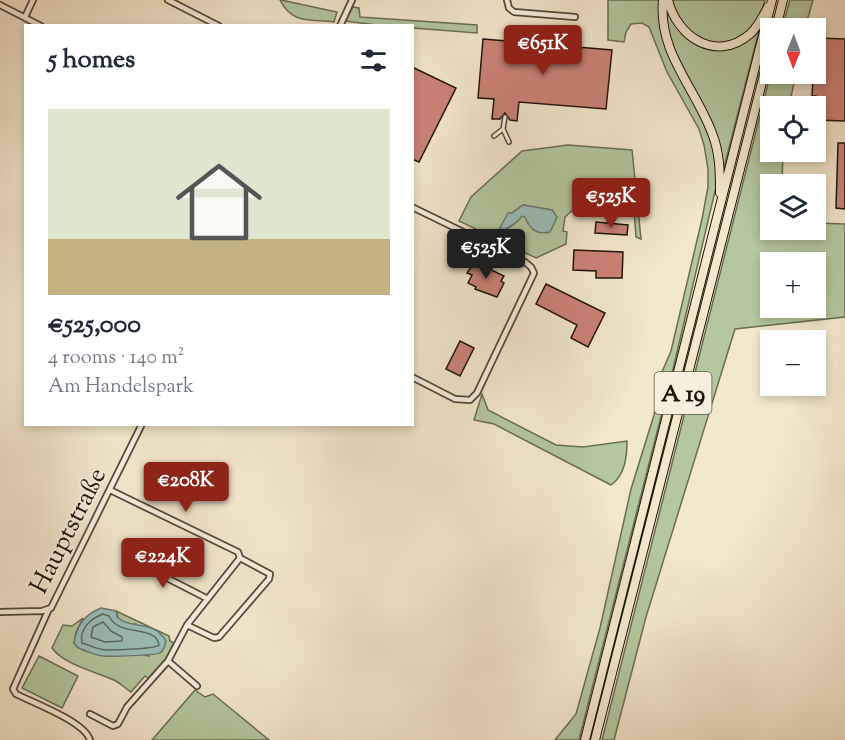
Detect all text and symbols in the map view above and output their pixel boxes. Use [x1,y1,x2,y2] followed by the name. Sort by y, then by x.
[760,18,826,84] north arrow
[760,18,826,396] map controls
[501,25,585,76] pin: €651K
[518,30,568,59] text: €651K
[48,42,135,79] text: 5 homes
[357,44,390,77] icon: filters
[760,96,826,162] button: locate
[165,148,273,256] icon: home
[760,174,826,240] button: layers
[569,178,653,229] pin: €525K
[586,183,636,212] text: €525K
[444,229,528,280] pin: €525K
[461,234,511,263] text: €525K
[760,252,826,318] button: +
[48,307,141,344] text: €525,000
[760,330,826,396] button: −
[48,344,185,373] text: 4 rooms · 140 m²
[654,372,712,414] road number: A 19
[48,373,194,402] text: Am Handelspark
[22,462,117,601] street label: Hauptstraße
[144,462,228,513] pin: €208K
[158,467,214,496] text: €208K
[121,538,205,589] pin: €224K
[135,543,191,572] text: €224K

